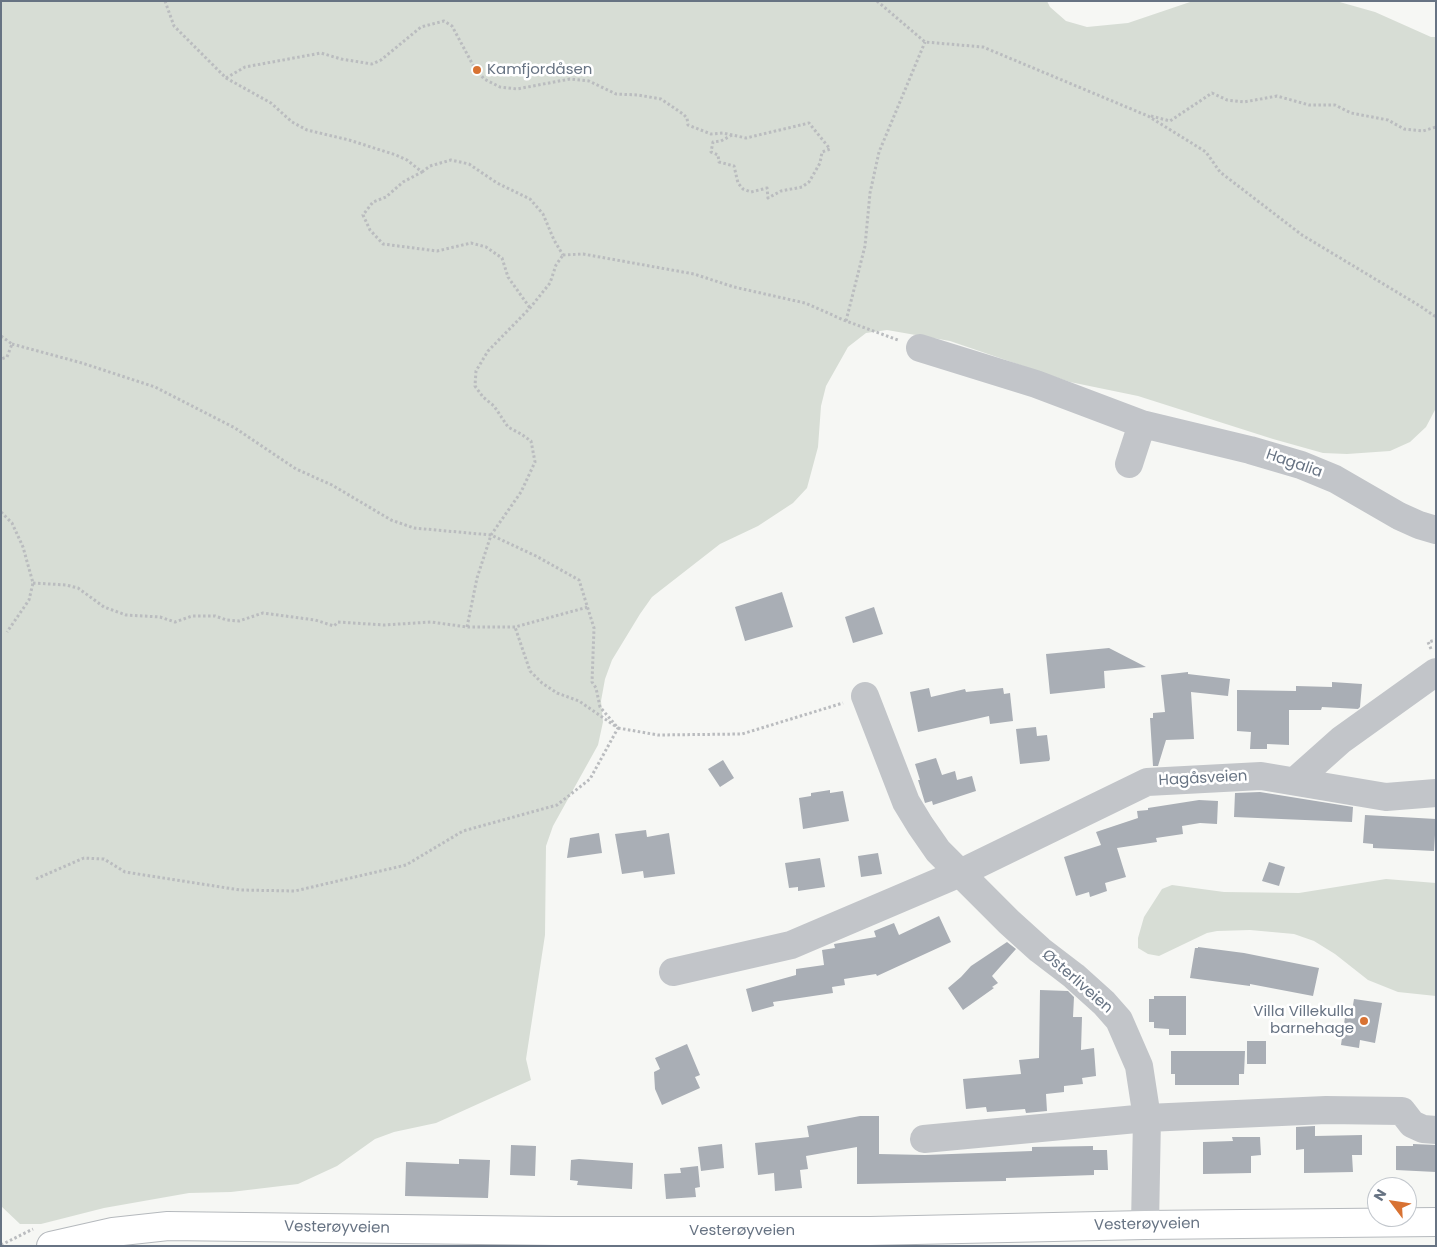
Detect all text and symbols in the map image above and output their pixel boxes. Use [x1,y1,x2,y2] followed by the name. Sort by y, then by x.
[487,61,592,79] place label: Kamfjordåsen
[471,64,483,76] marker: Kamfjordåsen
[1263,446,1325,482] street label: Hagalia
[1158,768,1248,790] street label: Hagåsveien
[1038,946,1116,1018] street label: Østerliveien
[1253,1003,1354,1038] place label: Villa Villekulla barnehage
[1358,1015,1370,1027] marker: Villa Villekulla barnehage
[1367,1177,1417,1227] north arrow
[1369,1185,1391,1204] text: N
[1094,1215,1200,1235] street label: Vesterøyveien
[284,1218,390,1238] street label: Vesterøyveien
[689,1222,795,1240] street label: Vesterøyveien

